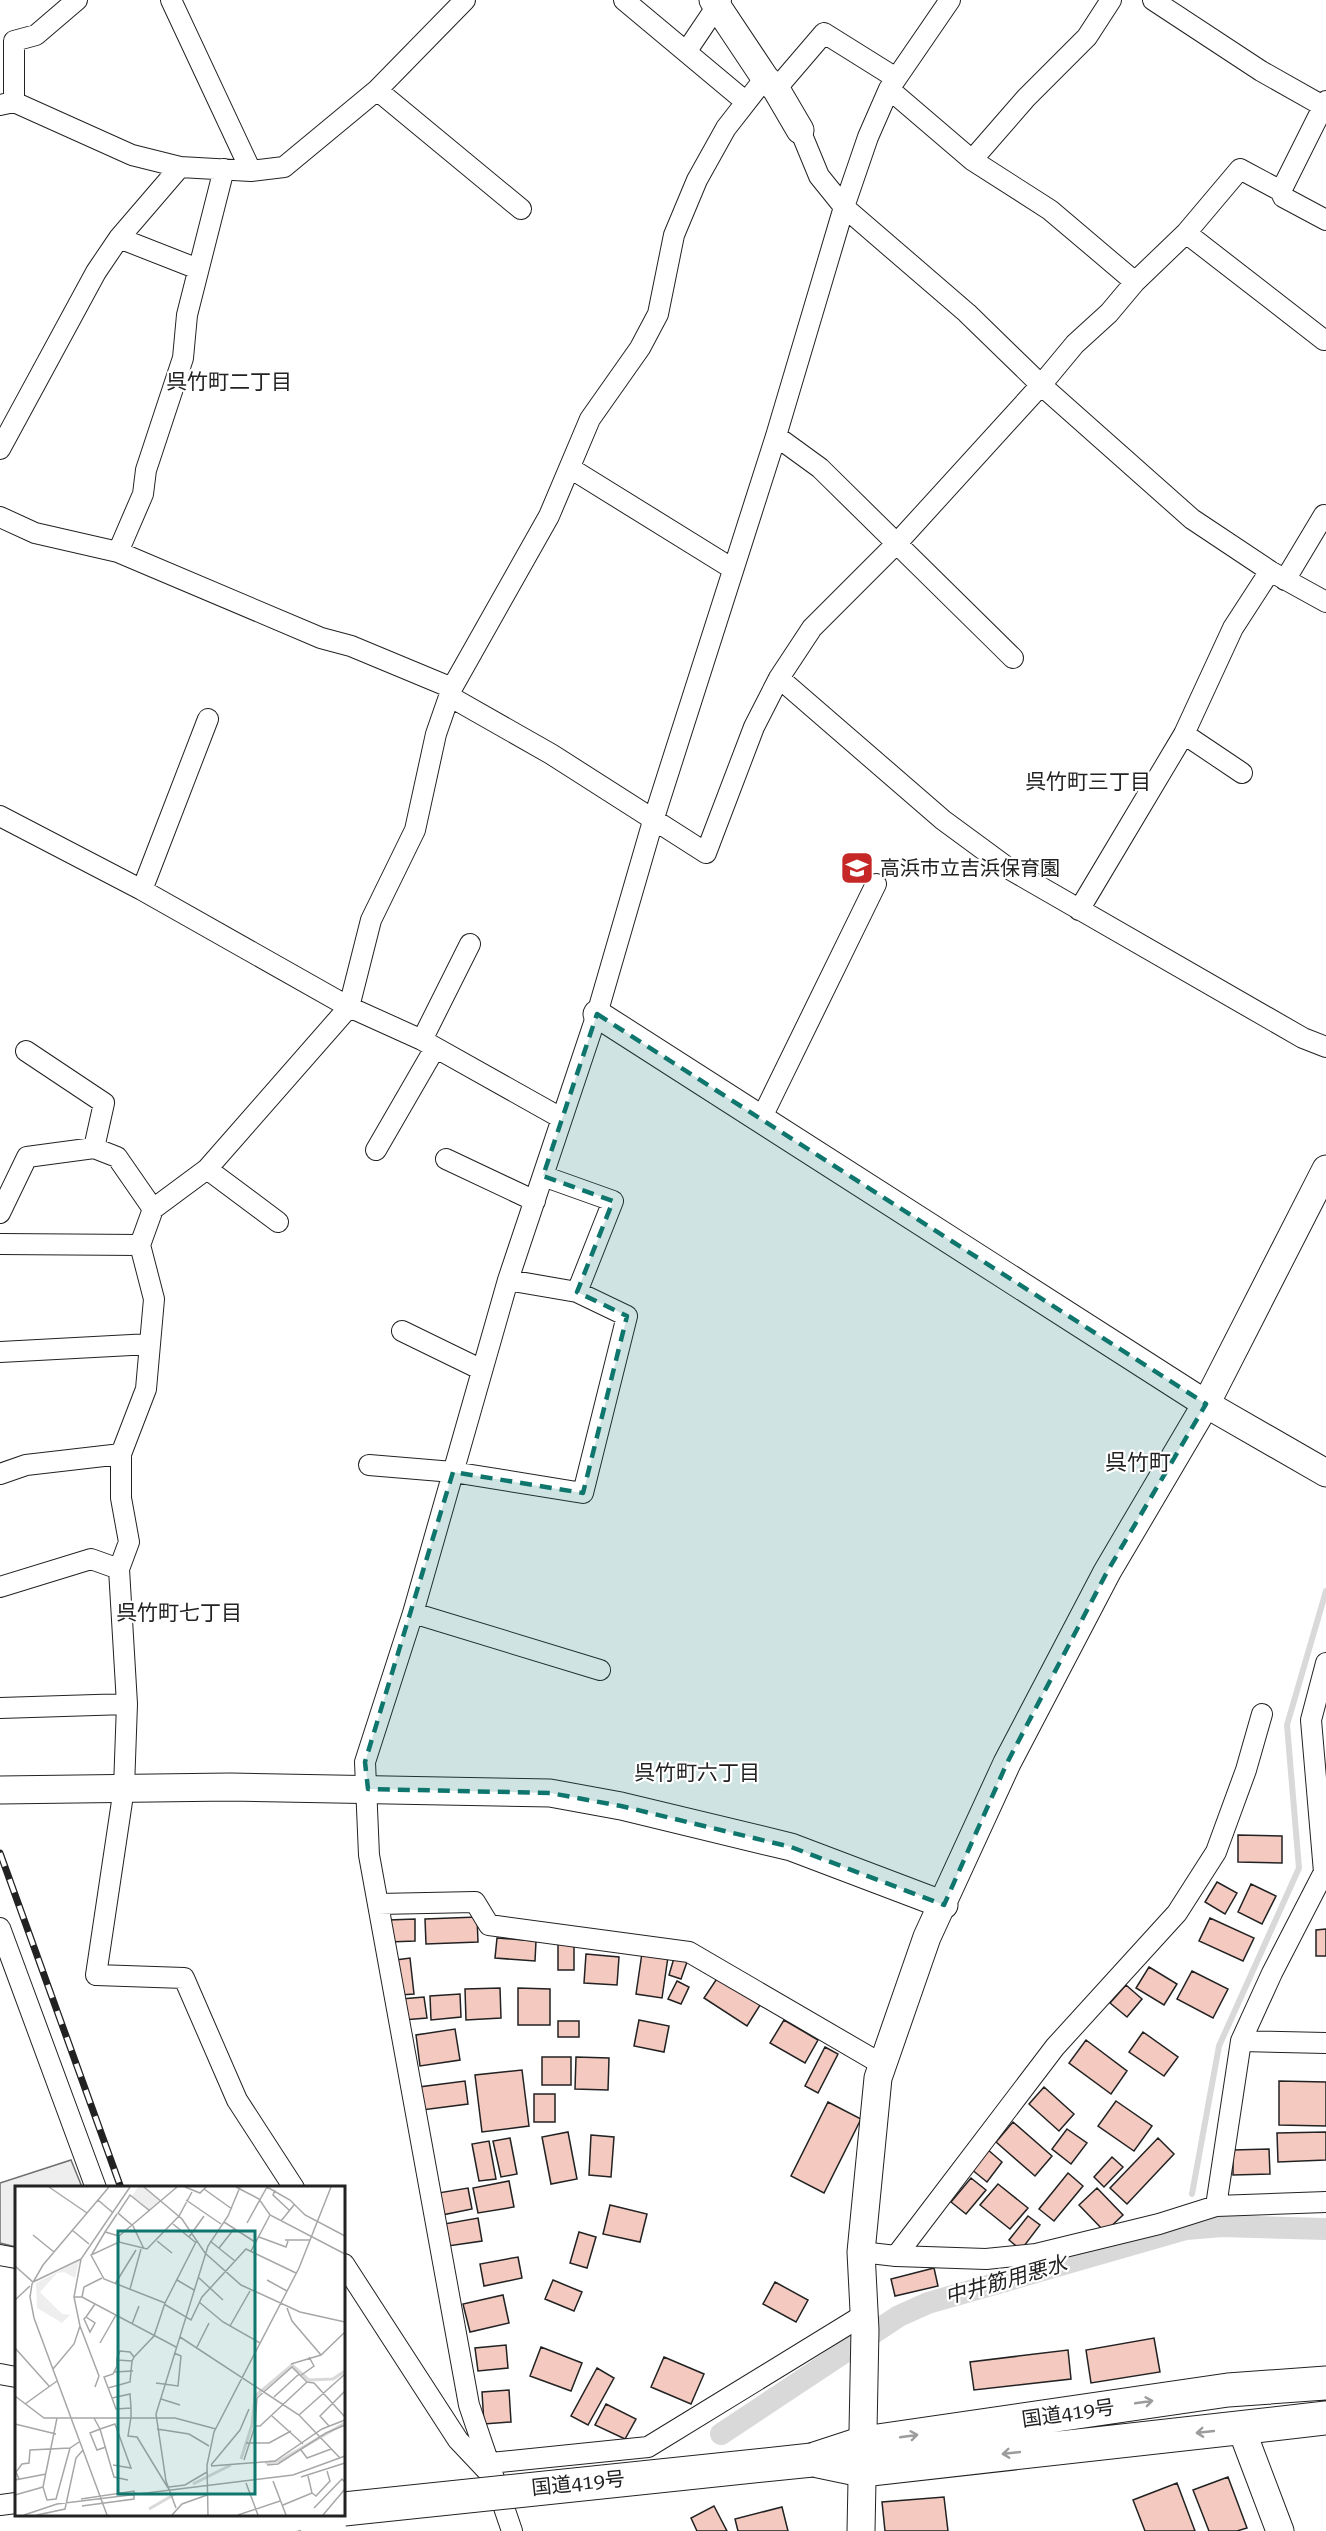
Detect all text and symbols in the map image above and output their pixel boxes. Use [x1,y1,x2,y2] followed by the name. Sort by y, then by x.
[166,370,292,394] district label: 呉竹町二丁目
[1025,770,1151,794] district label: 呉竹町三丁目
[839,850,875,886] school or university icon: 高浜市立吉浜保育園
[880,856,1060,880] place label: 高浜市立吉浜保育園
[1105,1450,1171,1475] district label: 呉竹町
[116,1601,242,1625] district label: 呉竹町七丁目
[634,1761,760,1785] district label: 呉竹町六丁目
[15,2186,345,2516] inset map
[942,2251,1072,2309] water label: 中井筋用悪水
[1020,2395,1116,2431] street label: 国道419号
[1133,2397,1153,2408] one-way arrow
[1196,2427,1216,2438] one-way arrow
[899,2431,919,2442] one-way arrow
[1002,2448,1022,2459] one-way arrow
[530,2466,626,2500] street label: 国道419号

